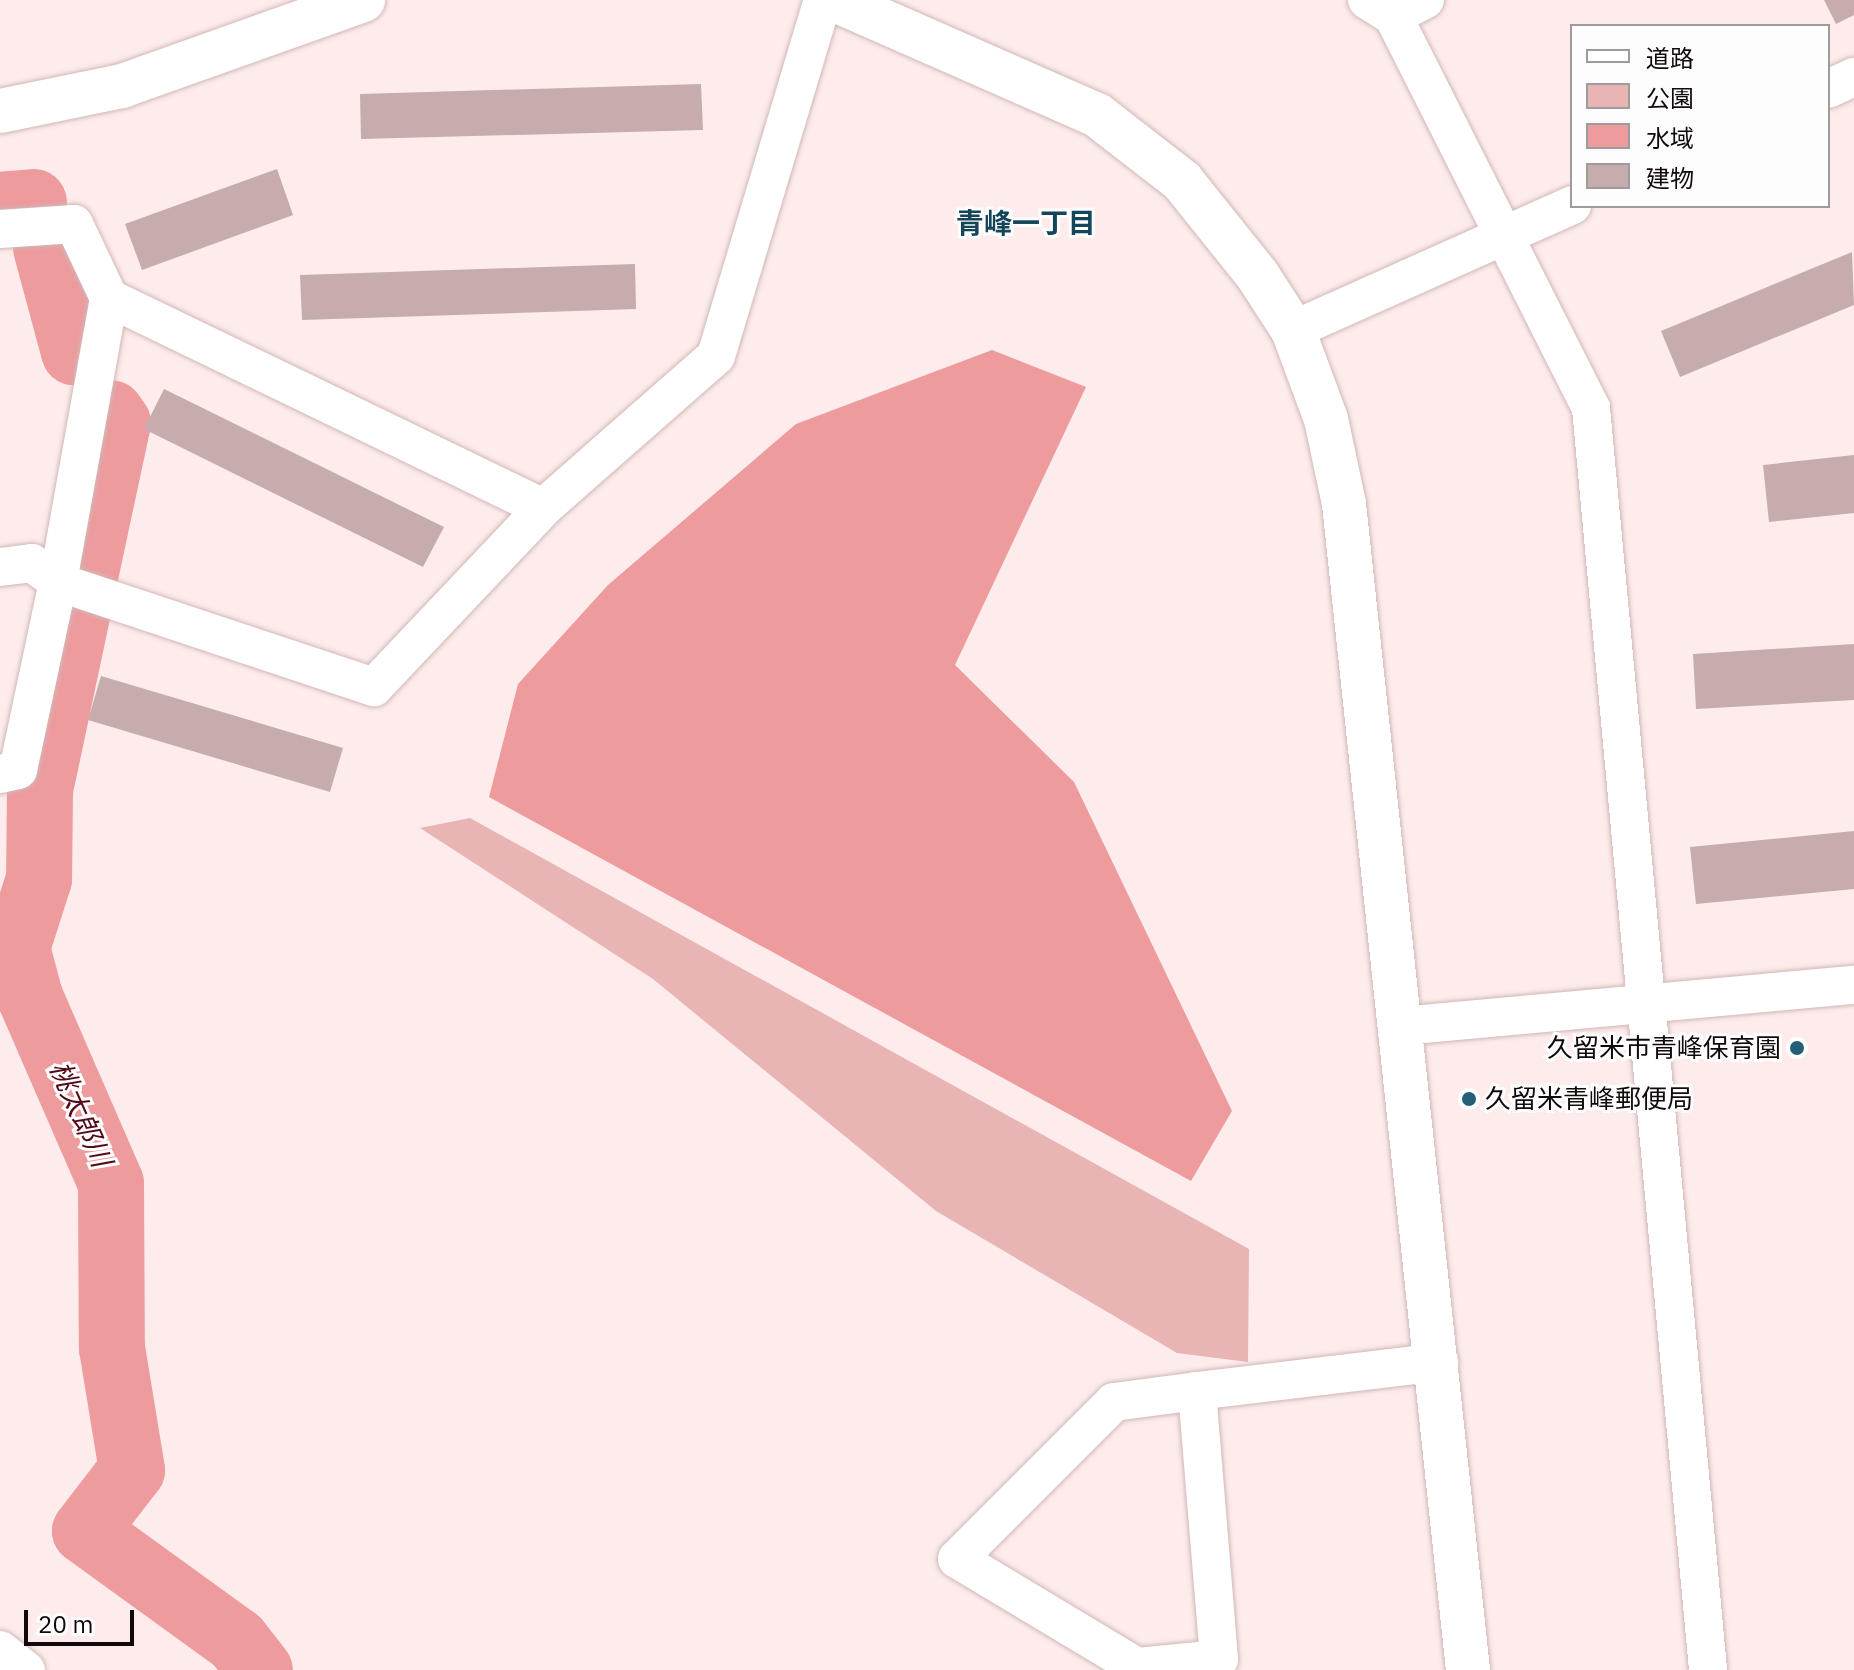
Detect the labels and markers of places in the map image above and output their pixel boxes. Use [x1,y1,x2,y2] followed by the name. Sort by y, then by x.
[1547,1032,1781,1064] place label: 久留米市青峰保育園
[1788,1039,1806,1057] marker: 久留米市青峰保育園
[1485,1083,1693,1115] place label: 久留米青峰郵便局
[1460,1090,1478,1108] marker: 久留米青峰郵便局

